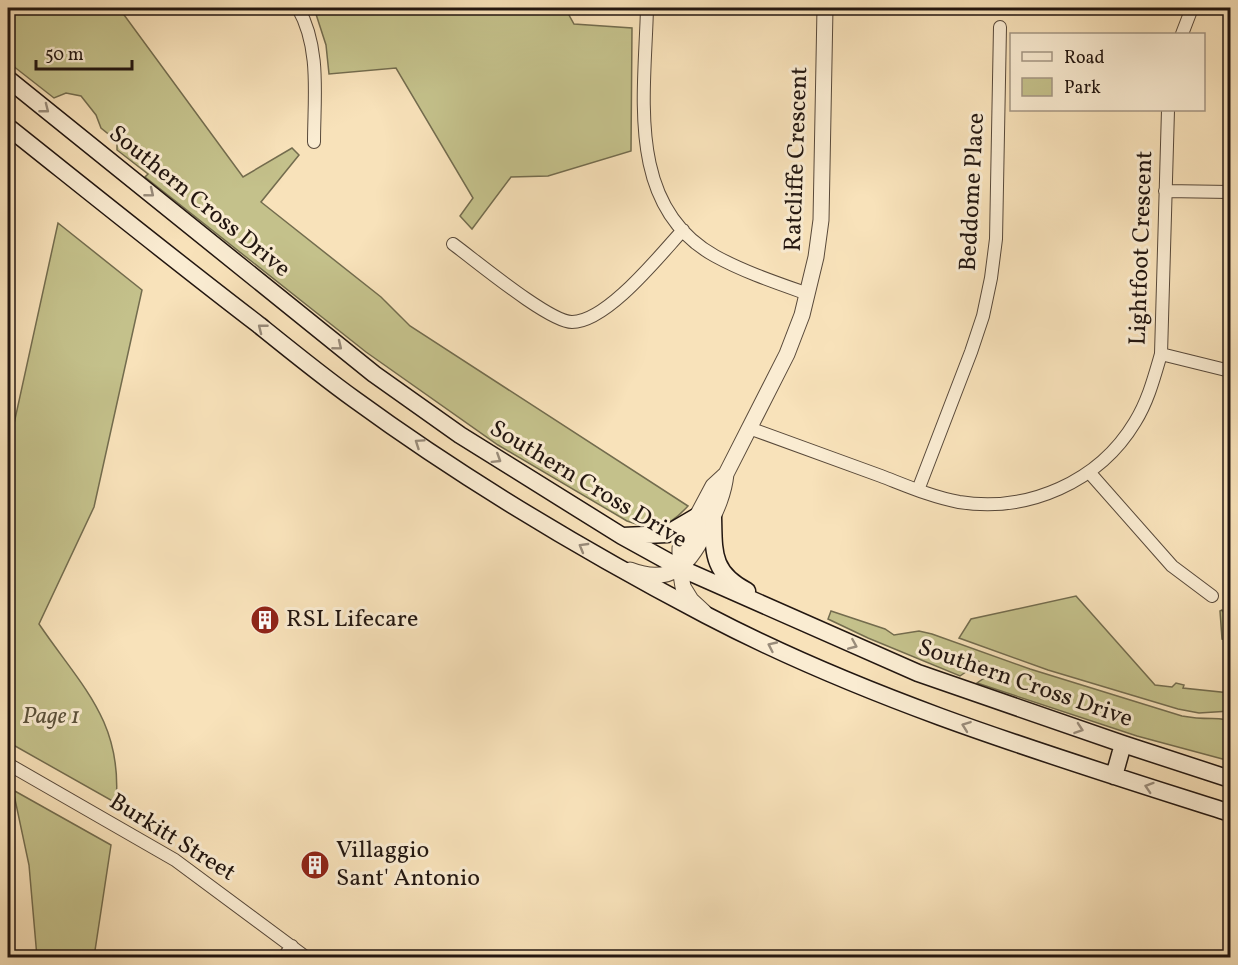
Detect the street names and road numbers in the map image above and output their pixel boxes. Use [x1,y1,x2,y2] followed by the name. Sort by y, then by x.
[777,66,817,252] street label: Ratcliffe Crescent
[952,112,994,272] street label: Beddome Place
[101,118,297,286] street label: Southern Cross Drive
[1122,150,1162,346] street label: Lightfoot Crescent
[483,412,693,558] street label: Southern Cross Drive
[913,631,1137,737] street label: Southern Cross Drive
[102,786,242,890] street label: Burkitt Street

